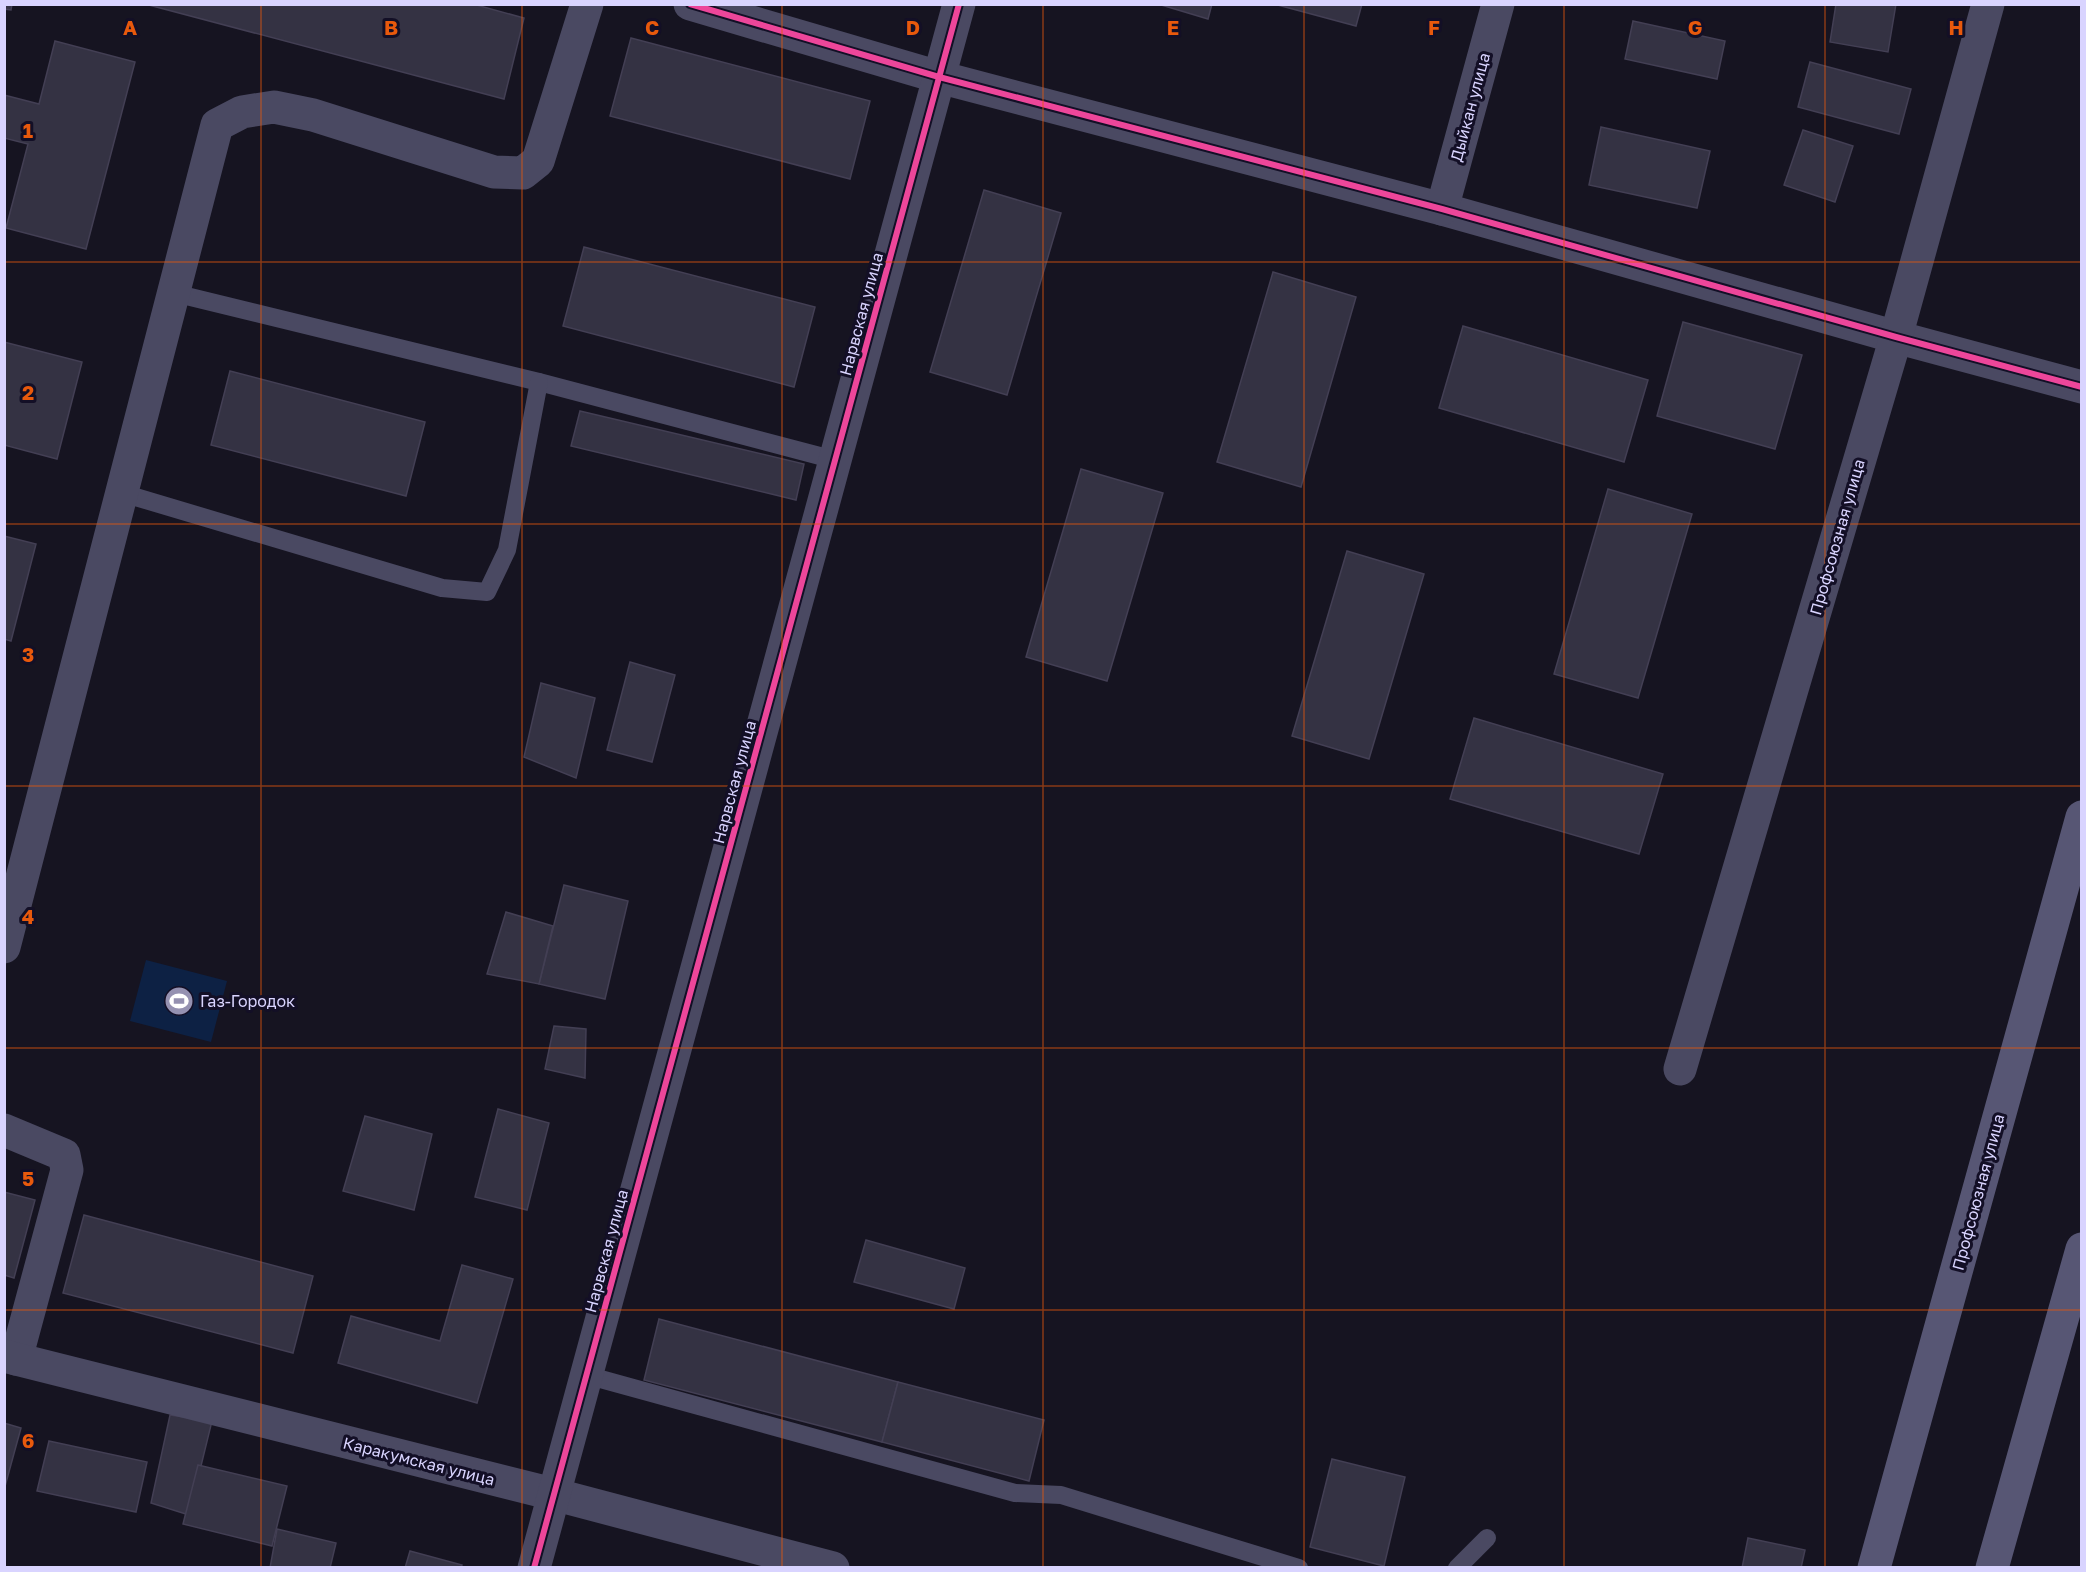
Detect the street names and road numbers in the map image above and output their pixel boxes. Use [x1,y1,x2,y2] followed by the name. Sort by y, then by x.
[1446,50,1494,164] street label: Дыйкан улица
[835,250,887,378] street label: Нарвская улица
[1805,457,1869,617] street label: Профсоюзная улица
[708,718,760,846] street label: Нарвская улица
[1947,1112,2009,1272] street label: Профсоюзная улица
[580,1187,632,1315] street label: Нарвская улица
[341,1432,497,1490] street label: Каракумская улица

